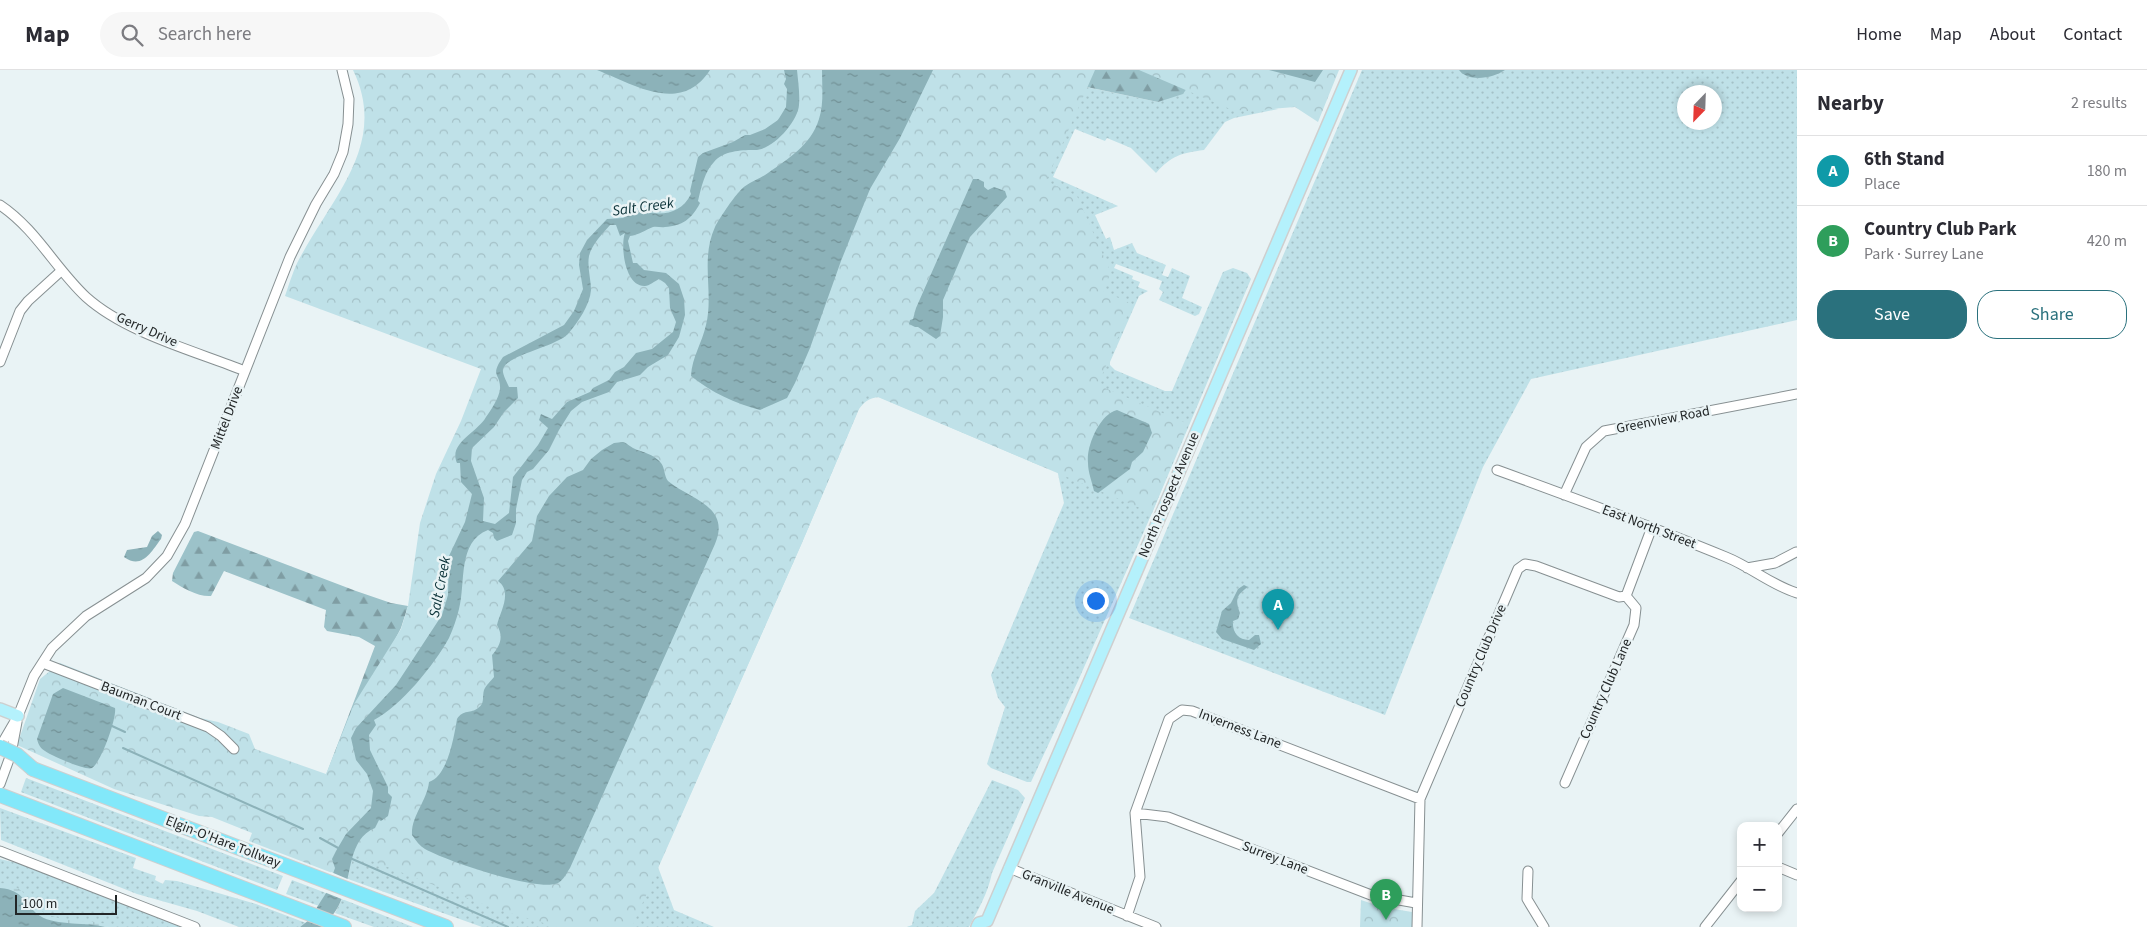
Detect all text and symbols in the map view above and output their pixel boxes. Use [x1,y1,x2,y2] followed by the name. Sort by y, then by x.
[100,12,450,57] search box
[25,17,70,52] text: Map
[118,21,146,49] icon: search
[158,21,251,48] text: Search here
[1856,22,1902,47] text: Home
[1930,22,1962,47] text: Map
[1990,22,2035,47] text: About
[2063,22,2122,47] text: Contact
[1677,85,1722,130] north arrow
[1817,88,1884,118] text: Nearby
[2071,92,2127,114] text: 2 results
[1864,146,1945,173] text: 6th Stand
[1828,160,1838,182] text: A
[2087,160,2127,182] text: 180 m
[1864,173,1900,195] text: Place
[611,192,676,222] water label: Salt Creek
[1864,216,2017,243] text: Country Club Park
[1828,230,1838,252] text: B
[2087,230,2127,252] text: 420 m
[1864,243,1984,265] text: Park · Surrey Lane
[1817,290,1967,339] button: Save
[1977,290,2127,339] button: Share
[113,308,181,352] street label: Gerry Drive
[206,383,248,453] street label: Mittel Drive
[1615,401,1711,439] street label: Greenview Road
[1134,429,1204,561] street label: North Prospect Avenue
[1599,500,1699,554] street label: East North Street
[424,554,456,619] water label: Salt Creek
[1083,588,1109,614] your location
[1262,589,1294,630] pin: A
[1450,601,1512,711] street label: Country Club Drive
[1575,635,1637,743] street label: Country Club Lane
[98,676,184,726] street label: Bauman Court
[1196,704,1284,754] street label: Inverness Lane
[163,811,284,873] street label: Elgin-O'Hare Tollway
[1737,822,1782,912] map controls
[1737,822,1782,867] button: +
[1239,836,1311,880] street label: Surrey Lane
[1019,864,1117,920] street label: Granville Avenue
[1737,867,1782,912] button: −
[1370,879,1402,920] pin: B
[15,892,118,915] scale bar
[22,894,57,914] text: 100 m

